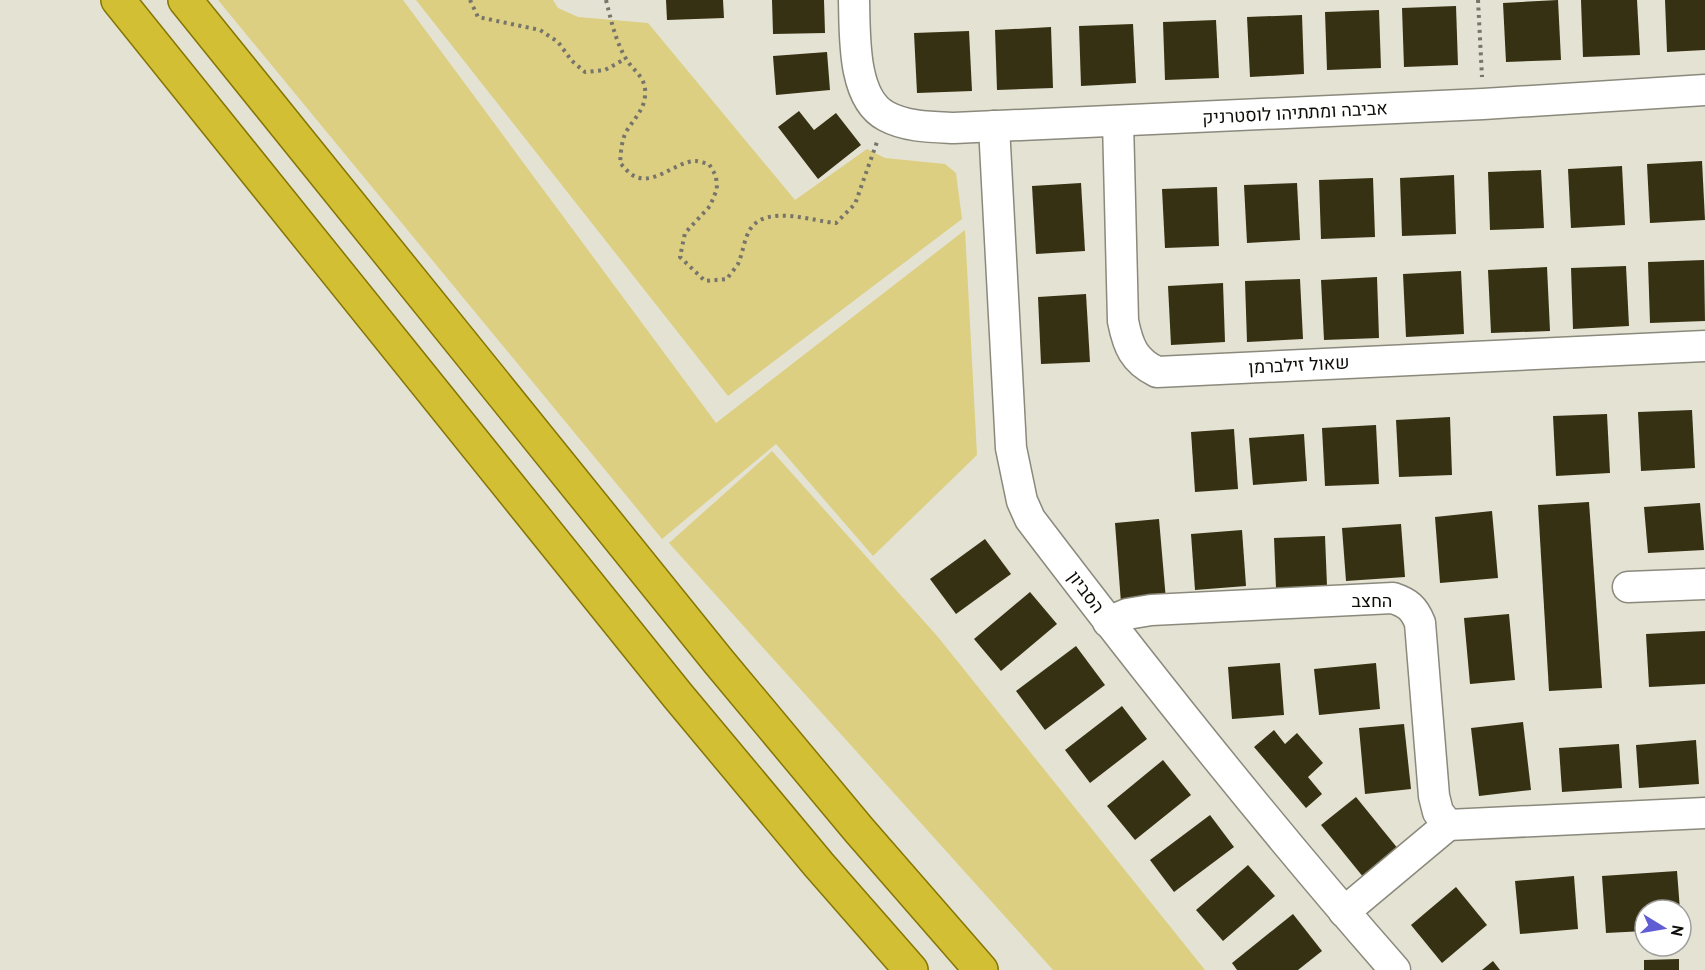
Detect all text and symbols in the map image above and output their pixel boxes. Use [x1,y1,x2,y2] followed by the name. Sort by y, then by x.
[1202,96,1388,129] street label: אביבה ומתתיהו לוסטרניק
[1248,350,1350,379] street label: שאול זילברמן
[1063,566,1110,618] street label: הסביון
[1352,589,1392,612] street label: החצב
[1633,898,1693,958] north arrow
[1667,924,1689,938] text: N

